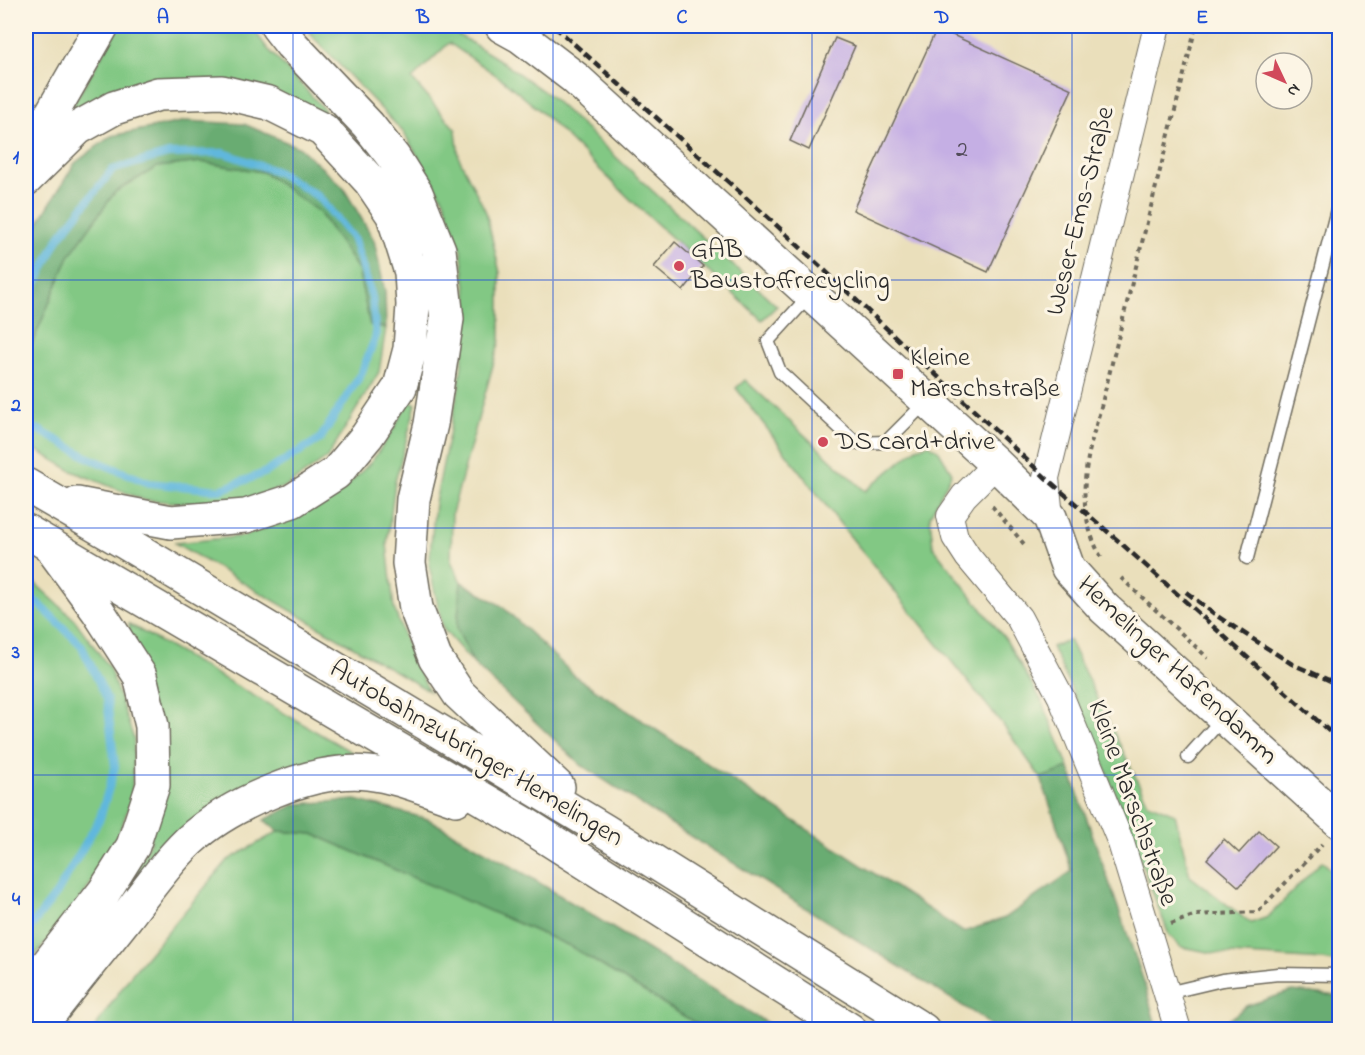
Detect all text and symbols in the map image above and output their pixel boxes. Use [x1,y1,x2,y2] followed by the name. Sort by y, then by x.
[157,4,169,33] text: A
[415,4,430,33] text: B
[677,4,688,33] text: C
[934,4,949,33] text: D
[1196,4,1208,33] text: E
[1254,51,1314,111] north arrow
[1281,78,1306,102] text: N
[1036,102,1126,320] street label: Weser-Ems-Straße
[956,133,968,168] house number: 2
[13,144,20,173] text: 1
[690,231,890,301] place label: GAB Baustoffrecycling
[672,259,686,273] marker: GAB Baustoffrecycling
[910,339,1061,409] place label: Kleine Marschstraße
[891,367,905,381] marker: Kleine Marschstraße
[10,392,21,421] text: 2
[834,423,996,462] place label: DS card+drive
[816,435,830,449] marker: DS card+drive
[1068,567,1286,775] street label: Hemelinger Hafendamm
[11,639,20,668] text: 3
[321,650,631,858] street label: Autobahnzubringer Hemelingen
[1077,695,1188,912] street label: Kleine Marschstraße
[12,886,21,915] text: 4

